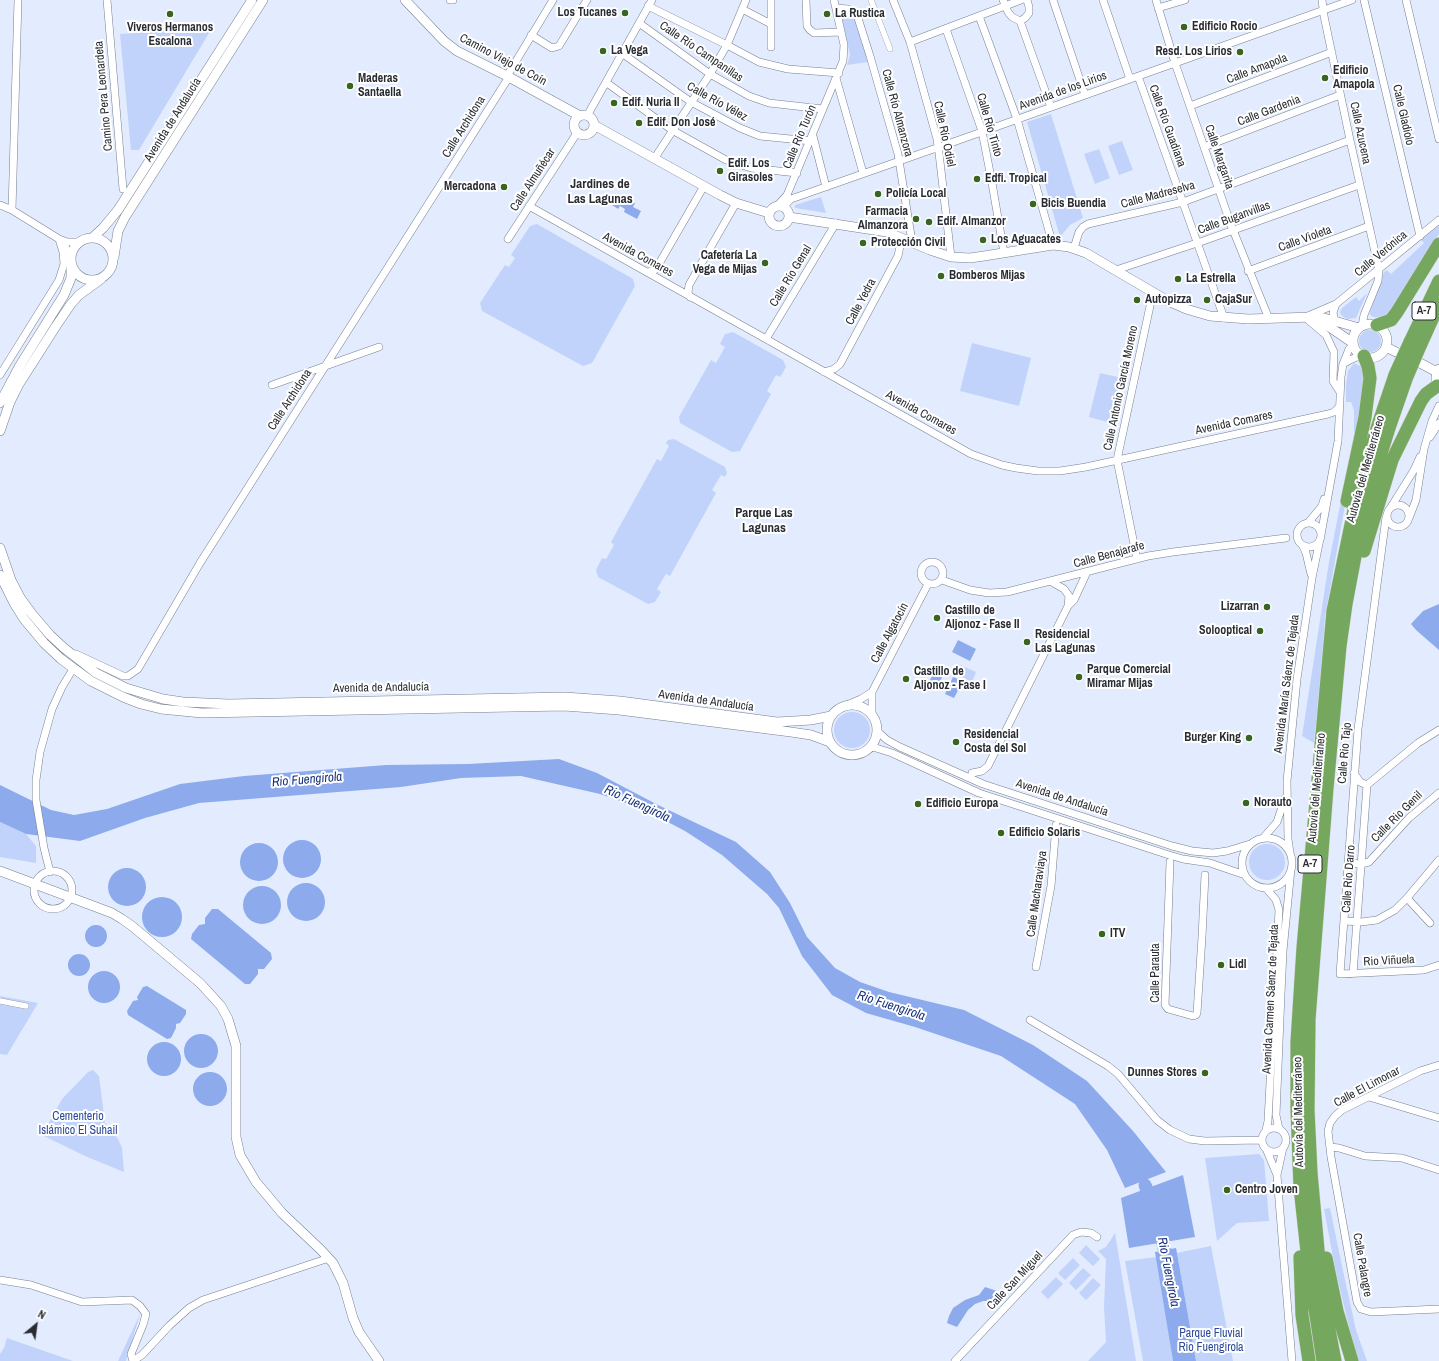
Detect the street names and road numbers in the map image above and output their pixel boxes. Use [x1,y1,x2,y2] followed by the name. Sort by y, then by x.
[656,19,746,85] street label: Calle Río Campanillas
[457,31,549,89] street label: Camino Viejo de Coín
[92,40,116,152] street label: Camino Pera Leonardeta
[1225,51,1289,87] street label: Calle Amapola
[878,68,916,158] street label: Calle Río Almanzora
[1017,68,1109,114] street label: Avenida de los Lirios
[141,75,205,165] street label: Avenida de Andalucía
[684,79,750,125] street label: Calle Río Vélez
[1145,83,1189,169] street label: Calle Río Guadiana
[1389,83,1417,147] street label: Calle Gladiolo
[973,92,1005,158] street label: Calle Río Tinto
[1236,92,1302,130] street label: Calle Gardenia
[439,93,489,161] street label: Calle Archidona
[930,100,958,168] street label: Calle Río Odiel
[1346,100,1374,166] street label: Calle Azucena
[780,103,820,171] street label: Calle Río Turón
[1201,123,1237,191] street label: Calle Margarita
[507,146,559,214] street label: Calle Almuñécar
[1119,178,1197,212] street label: Calle Madreselva
[1196,198,1272,238] street label: Calle Buganvillas
[1276,223,1334,255] street label: Calle Violeta
[1352,228,1410,280] street label: Calle Verónica
[600,230,676,280] street label: Avenida Comares
[767,243,815,309] street label: Calle Río Genal
[843,276,879,328] street label: Calle Yedra
[1412,302,1436,320] road number: A-7
[1101,324,1141,452] street label: Calle Antonio García Moreno
[265,367,315,433] street label: Calle Archidona
[883,388,959,438] street label: Avenida Comares
[1194,408,1274,438] street label: Avenida Comares
[1344,414,1388,524] street label: Autovía del Mediterráneo
[1072,539,1146,571] street label: Calle Benajarafe
[868,600,912,666] street label: Calle Algatocín
[1271,614,1303,754] street label: Avenida María Sáenz de Tejada
[333,680,429,696] street label: Avenida de Andalucía
[657,687,755,715] street label: Avenida de Andalucía
[1335,722,1355,784] street label: Calle Rio Tajo
[1305,732,1329,844] street label: Autovía del Mediterráneo
[1014,776,1110,820] street label: Avenida de Andalucía
[1368,788,1426,846] street label: Calle Rio Genil
[1339,845,1359,913] street label: Calle Rio Darro
[1024,850,1050,938] street label: Calle Macharaviaya
[1298,855,1322,873] road number: A-7
[1260,924,1282,1074] street label: Avenida Carmen Sáenz de Tejada
[1149,943,1163,1003] street label: Calle Parauta
[1363,952,1415,970] street label: Rio Viñuela
[1291,1057,1307,1167] street label: Autovía del Mediterráneo
[1332,1064,1402,1110] street label: Calle El Limonar
[1349,1232,1375,1298] street label: Calle Palangre
[984,1249,1046,1313] street label: Calle San Miguel

